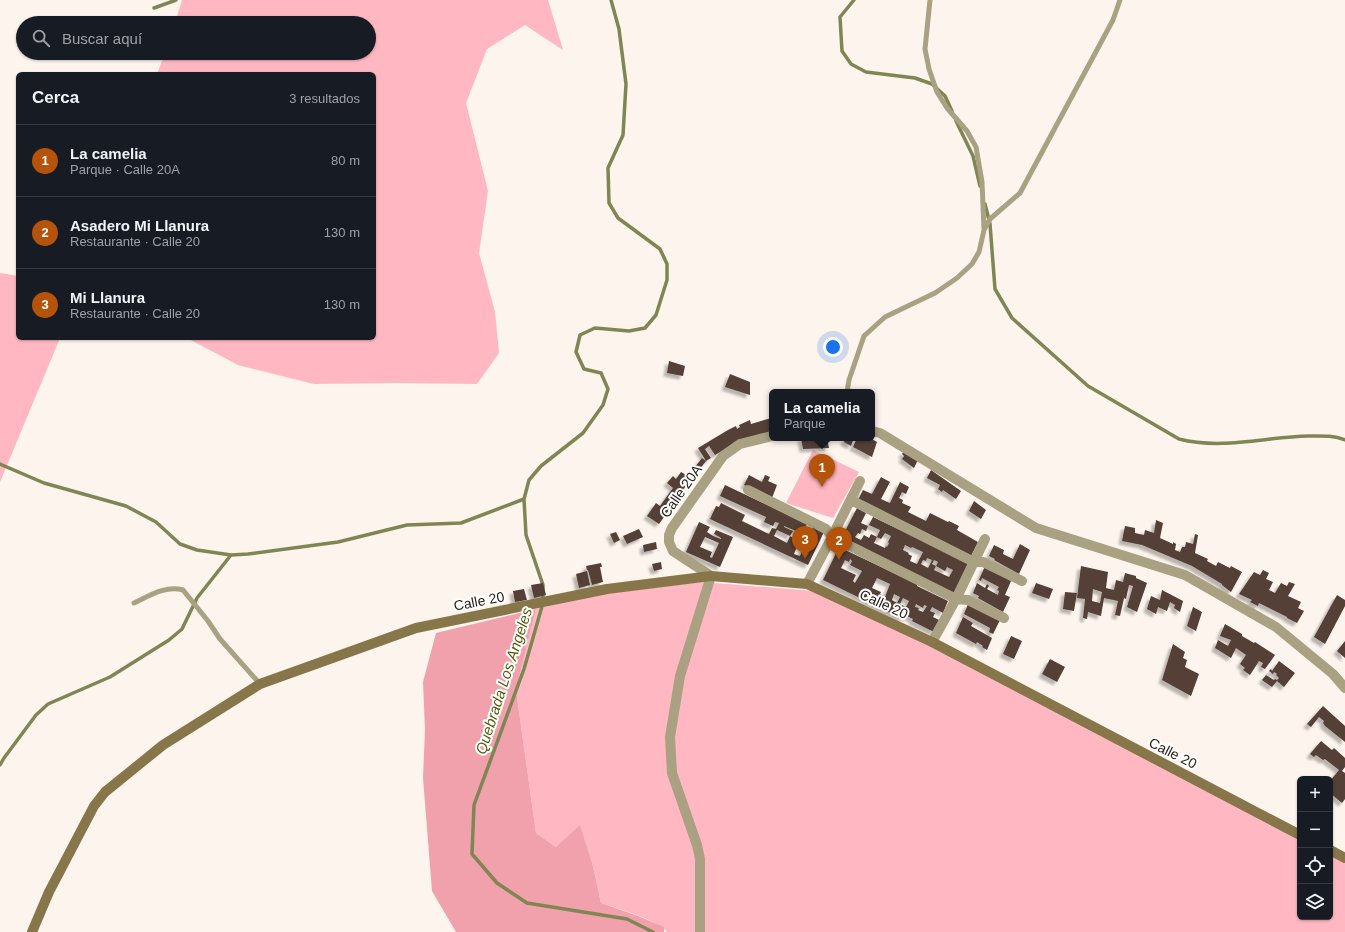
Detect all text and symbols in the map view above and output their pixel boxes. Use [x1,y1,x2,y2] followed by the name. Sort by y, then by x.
[16,16,376,60] search box
[30,27,52,49] icon: search
[62,30,142,47] text: Buscar aquí
[32,88,79,107] text: Cerca
[289,91,360,106] text: 3 resultados
[70,145,147,162] text: La camelia
[41,153,49,168] text: 1
[331,153,360,168] text: 80 m
[70,162,180,177] text: Parque · Calle 20A
[70,217,209,234] text: Asadero Mi Llanura
[41,225,49,240] text: 2
[324,225,360,240] text: 130 m
[70,234,200,249] text: Restaurante · Calle 20
[70,289,145,306] text: Mi Llanura
[41,297,49,312] text: 3
[324,297,360,312] text: 130 m
[70,306,200,321] text: Restaurante · Calle 20
[823,337,843,357] your location
[769,389,875,441] popup
[784,399,860,416] text: La camelia
[784,416,826,431] text: Parque
[809,454,835,487] pin: 1
[657,461,705,520] street label: Calle 20A
[792,526,818,559] pin: 3
[826,527,852,560] pin: 2
[857,586,911,622] street label: Calle 20
[452,588,506,614] street label: Calle 20
[472,605,535,756] water label: Quebrada Los Angeles
[1146,734,1200,772] street label: Calle 20
[1297,776,1333,920] map controls
[1297,776,1333,812] button: +
[1297,812,1333,848] button: −
[1297,848,1333,884] button: locate
[1297,884,1333,920] button: layers

